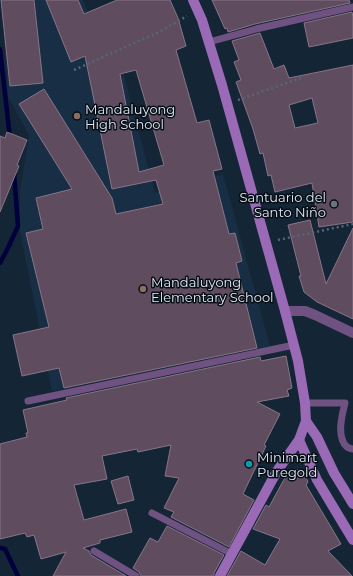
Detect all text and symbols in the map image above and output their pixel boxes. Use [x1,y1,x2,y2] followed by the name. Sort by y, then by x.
[85,101,175,132] place label: Mandaluyong High School
[72,111,82,121] marker: Mandaluyong High School
[240,189,326,220] place label: Santuario del Santo Niño
[329,199,339,209] marker: Santuario del Santo Niño
[151,274,274,305] place label: Mandaluyong Elementary School
[138,284,148,294] marker: Mandaluyong Elementary School
[257,449,317,480] place label: Minimart Puregold
[244,459,254,469] marker: Minimart Puregold

